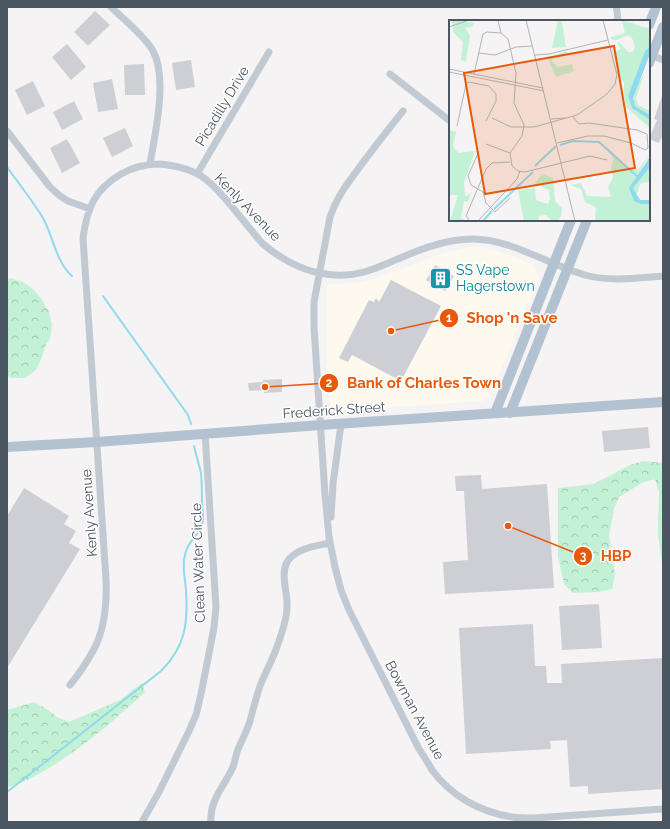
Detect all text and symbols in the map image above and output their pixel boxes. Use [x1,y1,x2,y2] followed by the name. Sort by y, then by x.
[449,20,650,221] inset map
[192,63,252,149] street label: Picadilly Drive
[212,170,284,244] street label: Kenly Avenue
[456,262,535,294] place label: SS Vape Hagerstown
[427,265,453,291] building icon: SS Vape Hagerstown
[439,304,566,331] callout: Shop 'n Save
[467,309,557,327] text: Shop 'n Save
[446,311,452,325] text: 1
[319,370,510,397] callout: Bank of Charles Town
[347,374,501,392] text: Bank of Charles Town
[326,376,333,390] text: 2
[282,398,386,422] street label: Frederick Street
[78,469,100,557] street label: Kenly Avenue
[188,503,208,623] street label: Clean Water Circle
[573,542,639,569] callout: HBP
[601,547,632,565] text: HBP
[580,549,587,563] text: 3
[382,658,448,762] street label: Bowman Avenue

